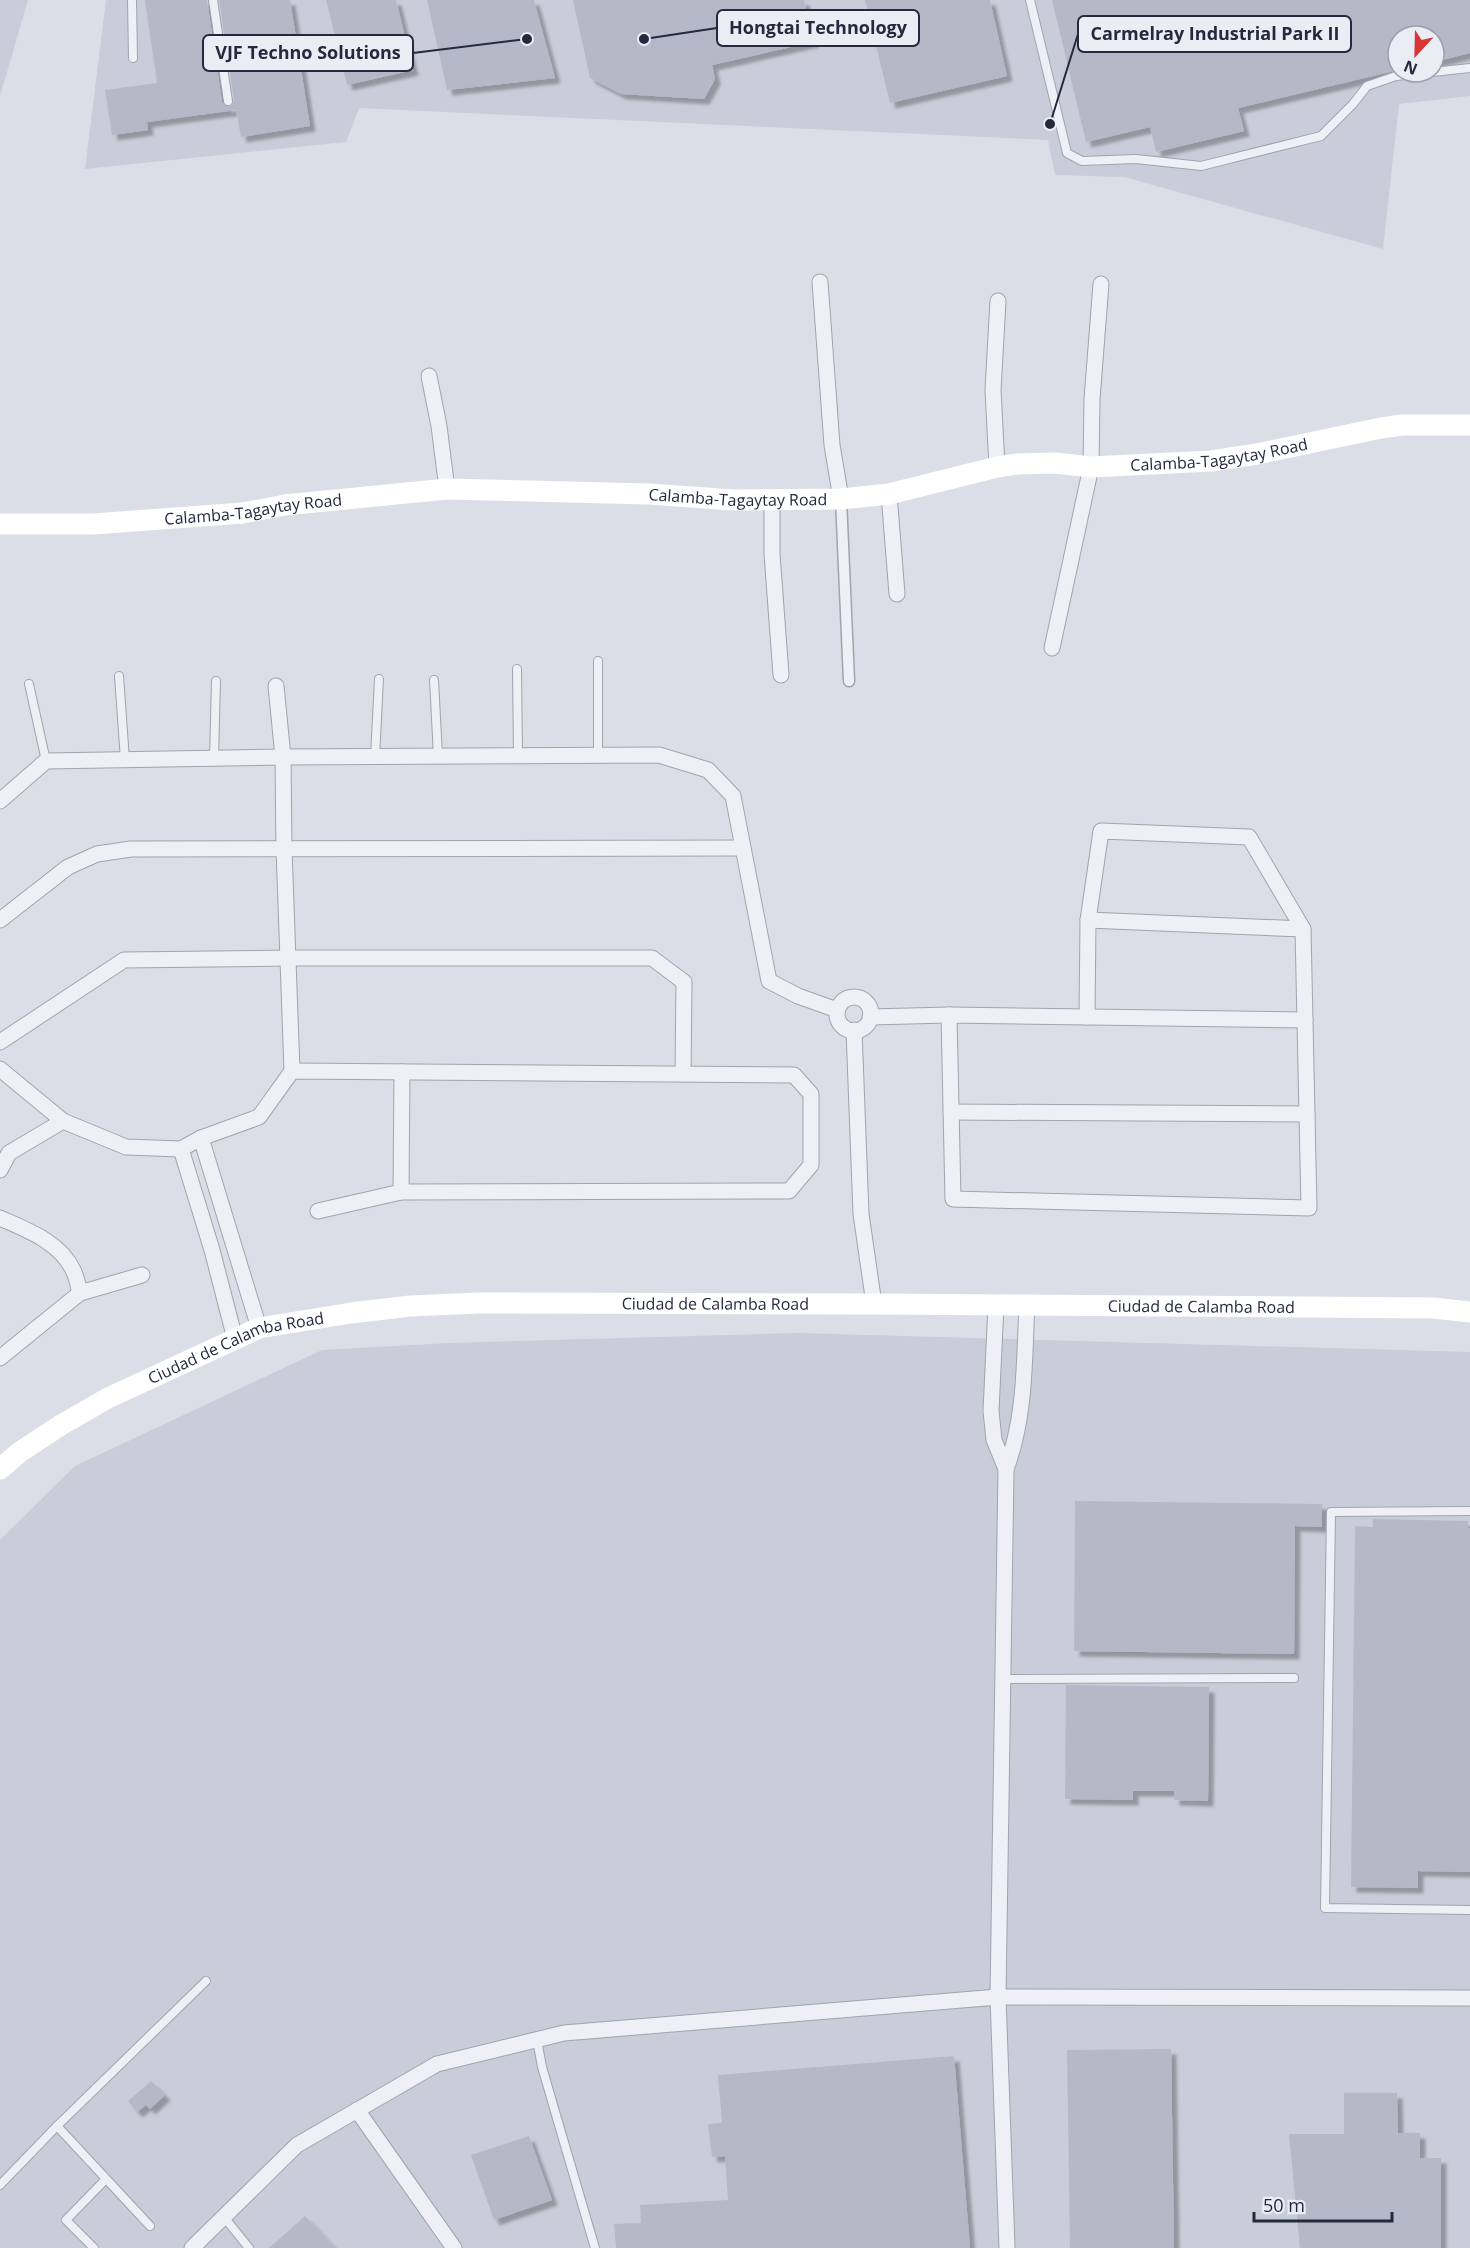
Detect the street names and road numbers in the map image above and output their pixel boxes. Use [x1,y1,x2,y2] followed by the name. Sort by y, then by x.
[1130,433,1310,476] street label: Calamba-Tagaytay Road
[648,483,827,511] street label: Calamba-Tagaytay Road
[164,488,343,530] street label: Calamba-Tagaytay Road
[622,1292,809,1315] street label: Ciudad de Calamba Road
[1108,1295,1295,1318] street label: Ciudad de Calamba Road
[144,1307,326,1389] street label: Ciudad de Calamba Road

